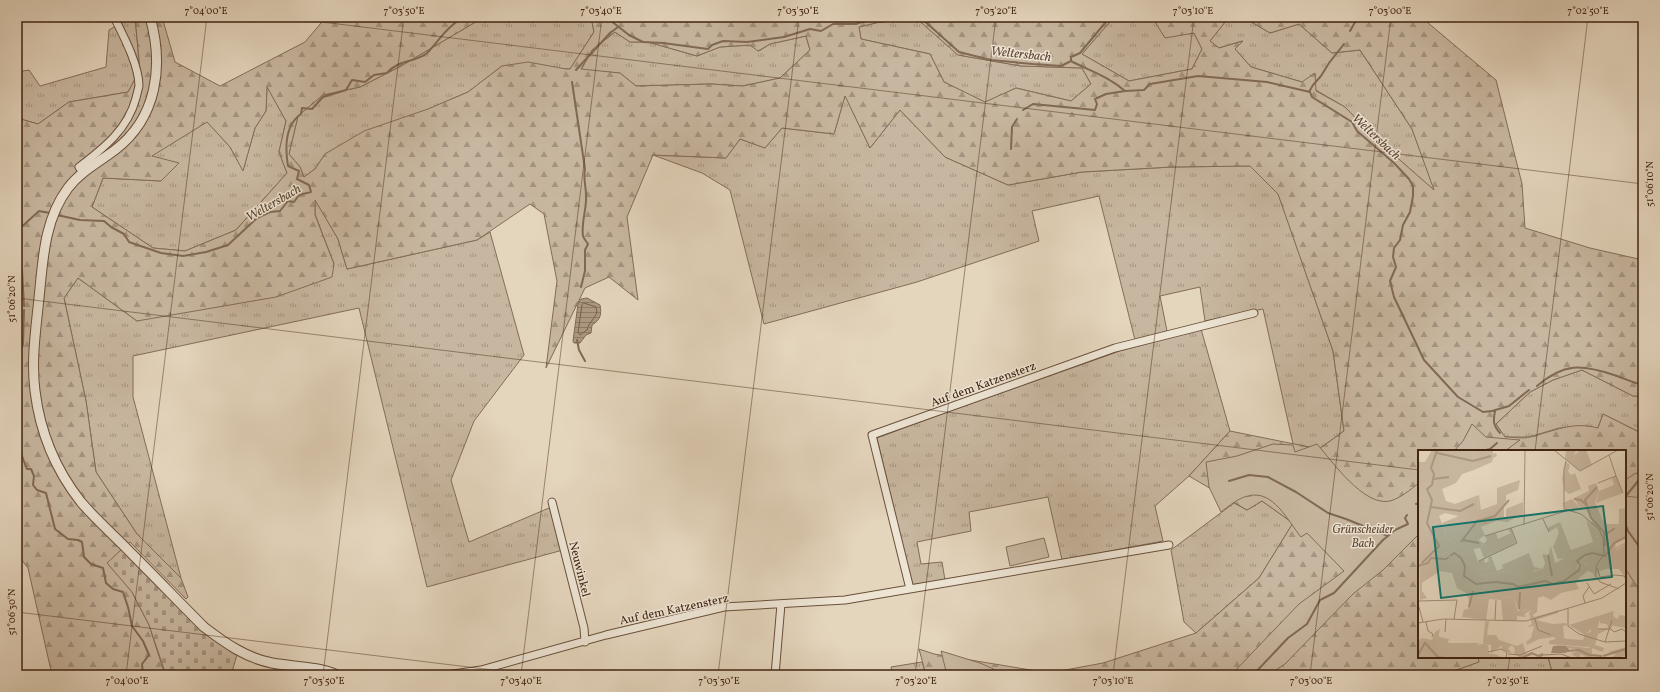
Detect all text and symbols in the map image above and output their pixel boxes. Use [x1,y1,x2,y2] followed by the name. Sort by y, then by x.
[184,4,228,18] text: 7°04'00"E
[383,4,425,18] text: 7°03'50"E
[580,4,622,18] text: 7°03'40"E
[777,4,819,18] text: 7°03'30"E
[975,4,1017,18] text: 7°03'20"E
[1173,4,1213,18] text: 7°03'10"E
[1369,4,1411,18] text: 7°03'00"E
[1567,4,1609,18] text: 7°02'50"E
[990,43,1053,67] water label: Weltersbach
[1347,110,1404,165] water label: Weltersbach
[1643,160,1657,207] text: 51°06'10"N
[243,180,305,227] water label: Weltersbach
[5,275,19,323] text: 51°06'20"N
[928,358,1038,411] street label: Auf dem Katzensterz
[1418,450,1626,658] inset map
[1643,473,1657,521] text: 51°06'20"N
[1332,522,1394,552] park label: Grünscheider Bach
[564,540,594,599] street label: Neuwinkel
[5,588,19,636] text: 51°06'30"N
[618,591,730,629] street label: Auf dem Katzensterz
[105,674,149,688] text: 7°04'00"E
[303,674,345,688] text: 7°03'50"E
[500,674,542,688] text: 7°03'40"E
[698,674,740,688] text: 7°03'30"E
[895,674,937,688] text: 7°03'20"E
[1093,674,1133,688] text: 7°03'10"E
[1290,674,1332,688] text: 7°03'00"E
[1487,674,1529,688] text: 7°02'50"E

